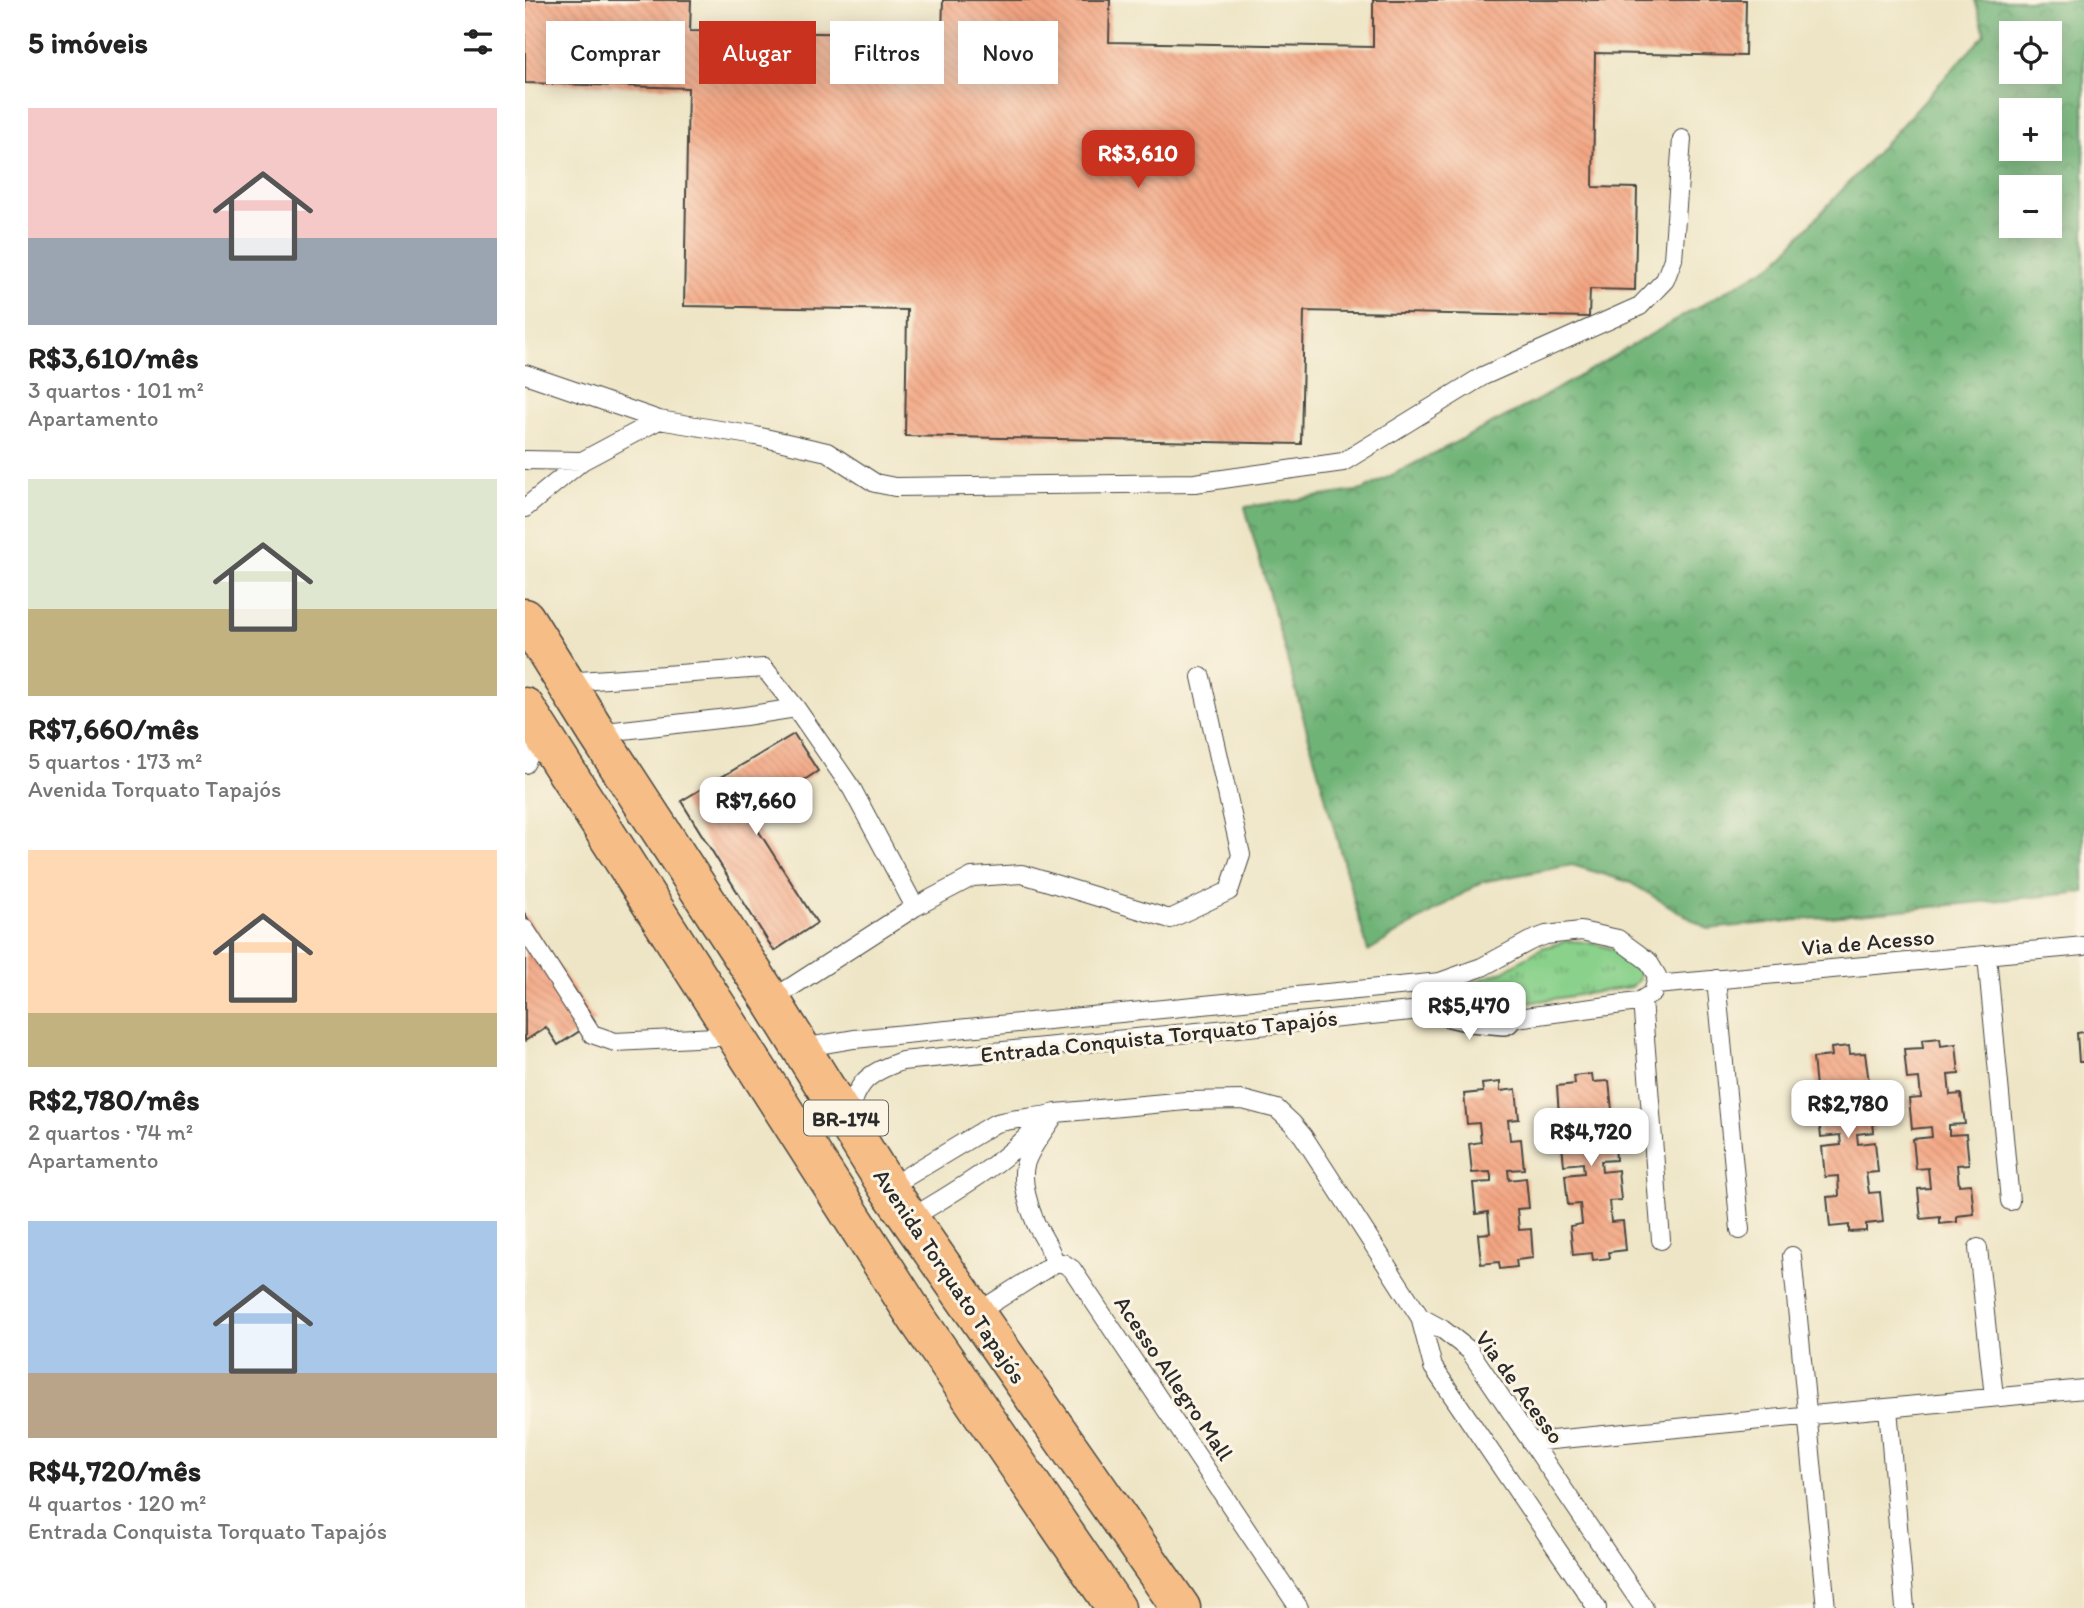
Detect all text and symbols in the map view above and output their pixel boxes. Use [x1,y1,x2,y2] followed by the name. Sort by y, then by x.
[546,21,685,84] chip: Comprar
[699,21,816,84] chip: Alugar
[830,21,944,84] chip: Filtros
[958,21,1058,84] chip: Novo
[1999,21,2062,238] map controls
[1999,21,2062,84] button: locate
[459,23,497,61] icon: filters
[28,24,148,61] text: 5 imóveis
[1999,98,2062,161] button: +
[1073,130,1203,190] pin: R$3,610
[1098,139,1178,167] text: R$3,610
[200,153,326,279] icon: home
[1999,175,2062,238] button: −
[28,339,199,376] text: R$3,610/mês
[28,376,204,404] text: 3 quartos · 101 m²
[28,404,159,432] text: Apartamento
[200,524,326,650] icon: home
[28,710,199,747] text: R$7,660/mês
[28,747,202,775] text: 5 quartos · 173 m²
[28,775,281,803] text: Avenida Torquato Tapajós
[691,778,821,837] pin: R$7,660
[716,786,796,814] text: R$7,660
[200,895,326,1021] icon: home
[1800,922,1936,962] street label: Via de Acesso
[1404,982,1534,1042] pin: R$5,470
[1428,991,1510,1019] text: R$5,470
[979,1003,1339,1069] street label: Entrada Conquista Torquato Tapajós
[1783,1080,1913,1140] pin: R$2,780
[28,1081,200,1118] text: R$2,780/mês
[1807,1089,1889,1117] text: R$2,780
[804,1100,888,1136] road number: BR-174
[1526,1108,1656,1168] pin: R$4,720
[1550,1117,1632,1145] text: R$4,720
[28,1118,193,1146] text: 2 quartos · 74 m²
[28,1146,159,1174] text: Apartamento
[868,1163,1032,1389] street label: Avenida Torquato Tapajós
[200,1266,326,1392] icon: home
[1108,1290,1240,1466] street label: Acesso Allegro Mall
[1469,1325,1571,1449] street label: Via de Acesso
[28,1452,201,1489] text: R$4,720/mês
[28,1489,207,1517] text: 4 quartos · 120 m²
[28,1517,387,1545] text: Entrada Conquista Torquato Tapajós

